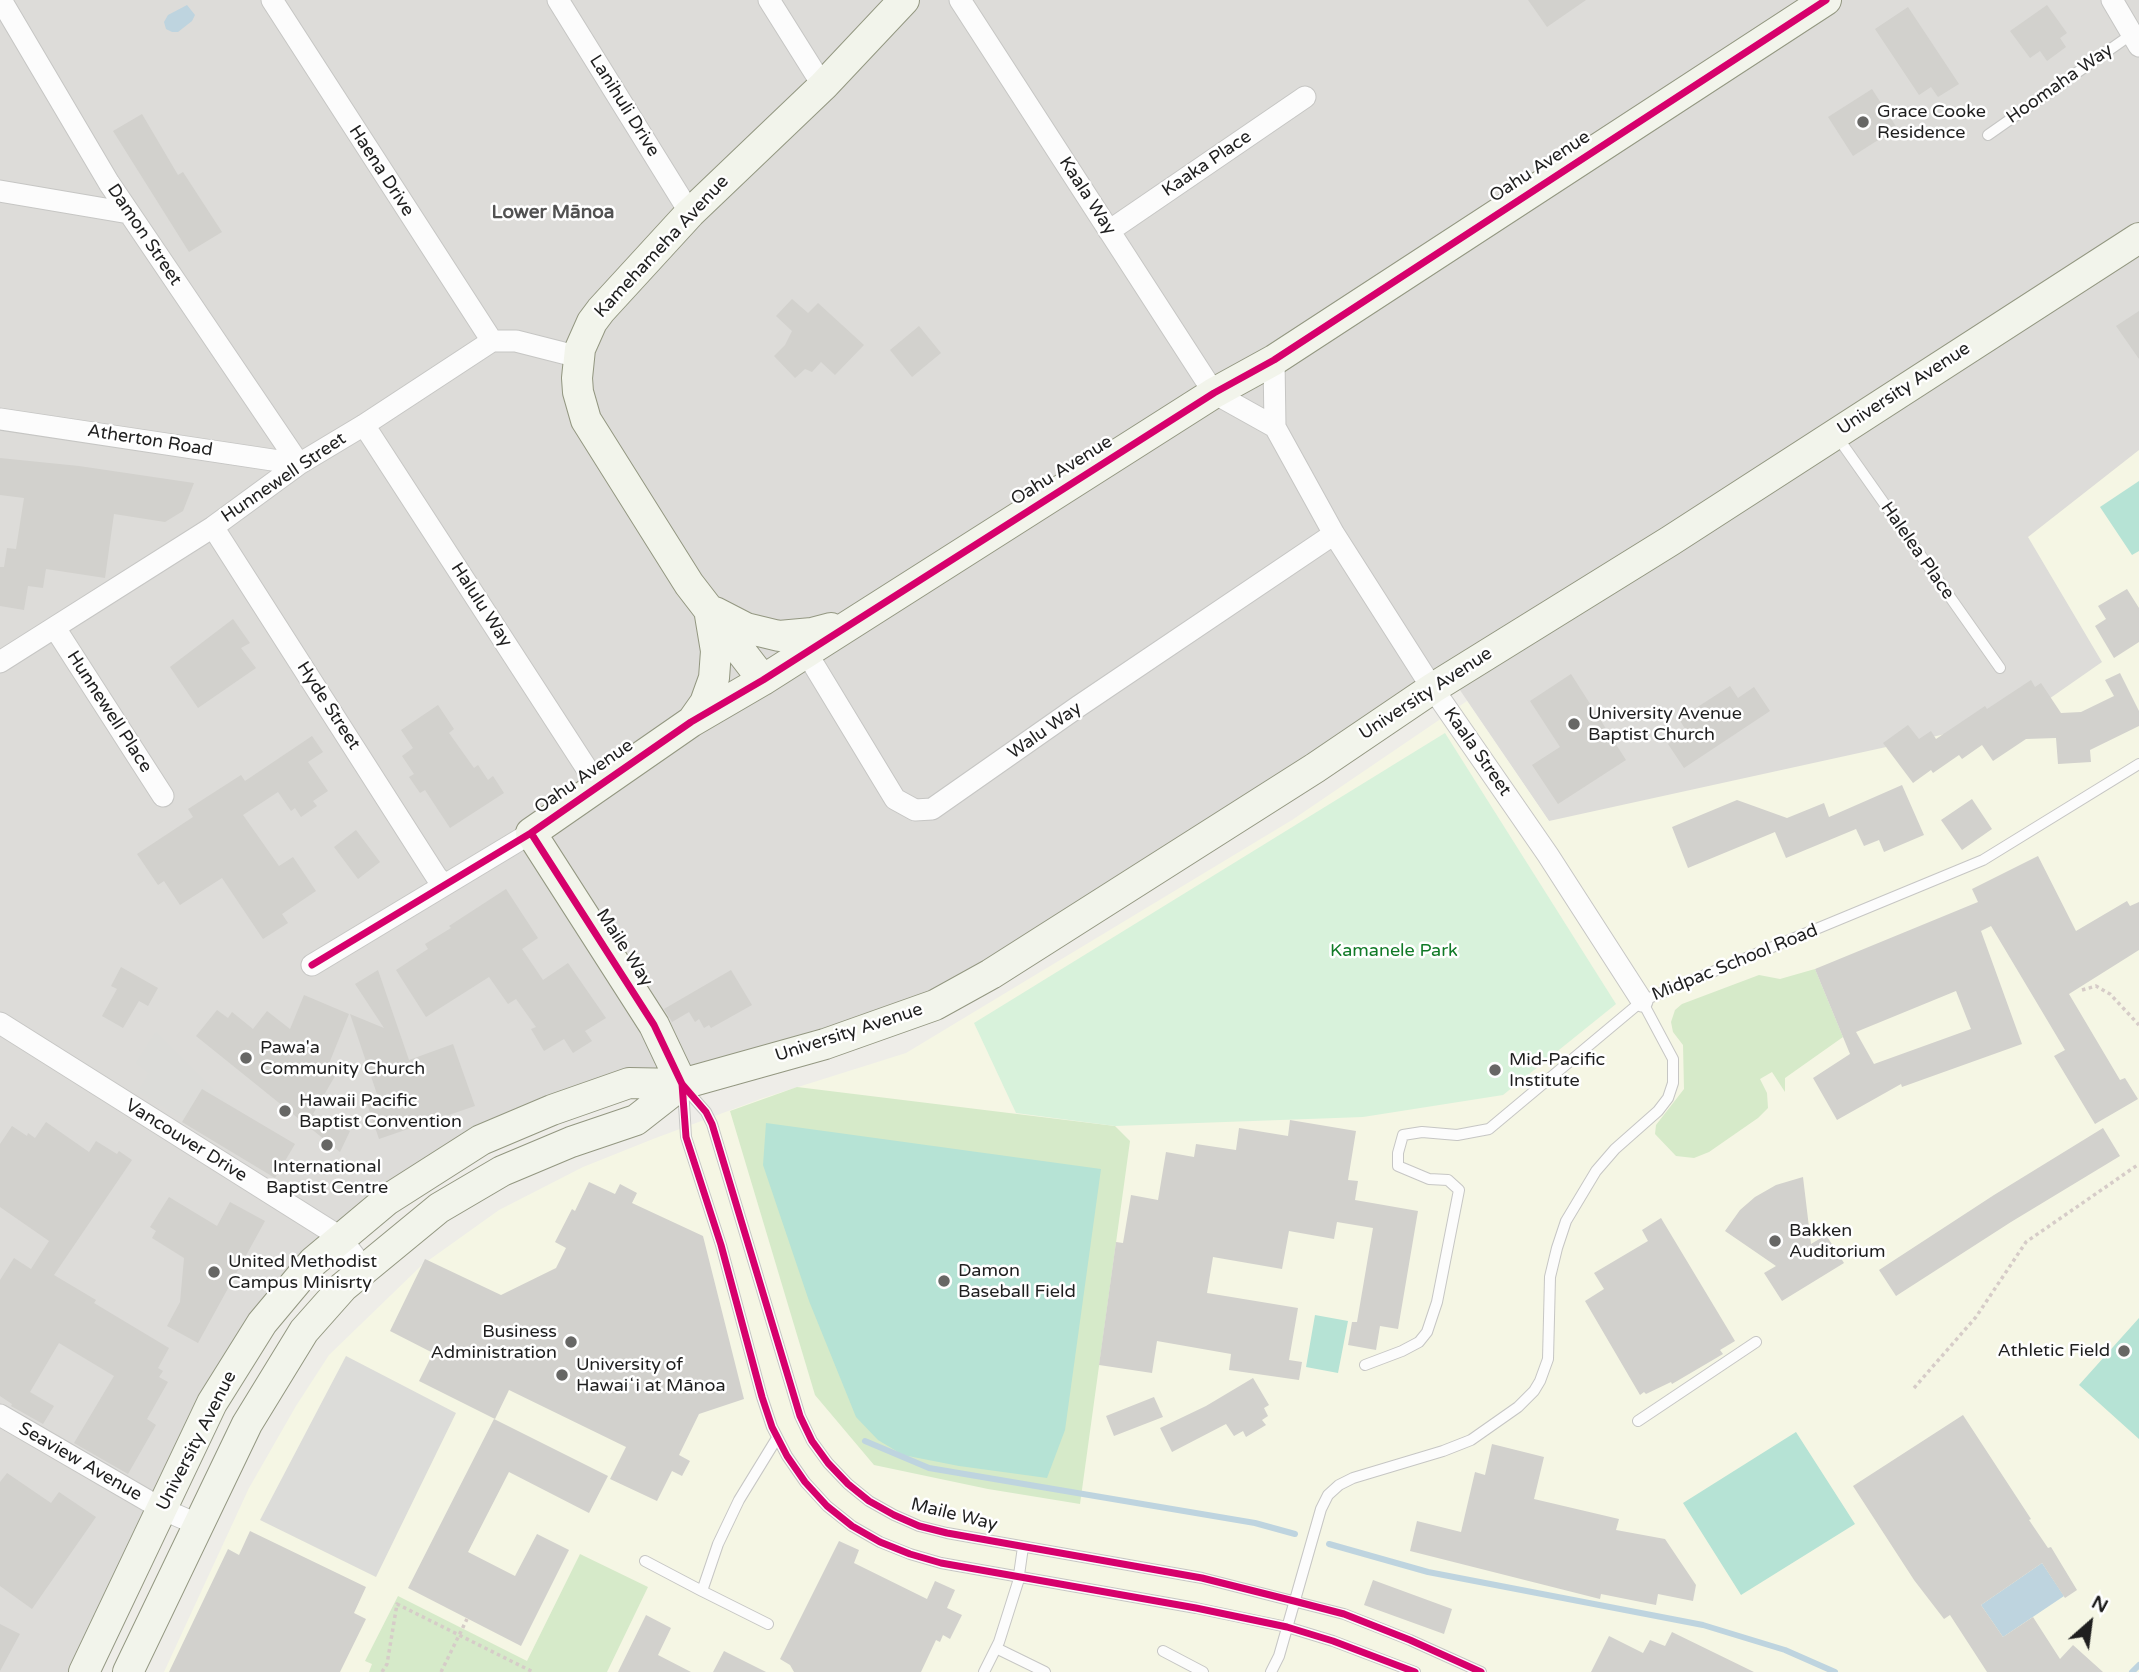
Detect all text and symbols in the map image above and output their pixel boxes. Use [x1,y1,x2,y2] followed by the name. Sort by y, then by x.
[2003,39,2117,129] street label: Hoomaha Way
[584,51,664,161] street label: Lanihuli Drive
[1877,101,1986,144] place label: Grace Cooke Residence
[1855,114,1871,130] marker: Grace Cooke Residence
[344,122,418,220] street label: Haena Drive
[1158,126,1256,202] street label: Kaaka Place
[1486,126,1594,208] street label: Oahu Avenue
[1054,153,1120,239] street label: Kaala Way
[590,171,734,323] street label: Kamehameha Avenue
[102,180,186,290] street label: Damon Street
[491,202,615,224] district label: Lower Mānoa
[1834,338,1974,440] street label: University Avenue
[86,420,214,462] street label: Atherton Road
[218,428,350,528] street label: Hunnewell Street
[1007,431,1117,511] street label: Oahu Avenue
[1875,498,1959,604] street label: Halelea Place
[446,559,516,651] street label: Halulu Way
[1356,643,1496,745] street label: University Avenue
[62,647,156,777] street label: Hunnewell Place
[292,658,364,754] street label: Hyde Street
[1004,698,1086,764] street label: Walu Way
[1588,703,1742,746] place label: University Avenue Baptist Church
[1439,704,1515,800] street label: Kaala Street
[1566,716,1582,732] marker: University Avenue Baptist Church
[530,735,638,819] street label: Oahu Avenue
[591,905,657,991] street label: Maile Way
[1649,920,1821,1006] street label: Midpac School Road
[1330,940,1458,962] park label: Kamanele Park
[772,999,926,1067] street label: University Avenue
[260,1037,425,1080] place label: Pawa'a Community Church
[1509,1049,1605,1092] place label: Mid-Pacific Institute
[238,1050,254,1066] marker: Pawa'a Community Church
[1487,1062,1503,1078] marker: Mid-Pacific Institute
[299,1090,462,1132] place label: Hawaii Pacific Baptist Convention
[121,1095,251,1187] street label: Vancouver Drive
[277,1103,293,1119] marker: Hawaii Pacific Baptist Convention
[319,1137,335,1153] marker: International Baptist Centre
[266,1156,388,1198] place label: International Baptist Centre
[1789,1220,1886,1262] place label: Bakken Auditorium
[1767,1233,1783,1249] marker: Bakken Auditorium
[228,1251,377,1294] place label: United Methodist Campus Minisrty
[958,1260,1076,1302] place label: Damon Baseball Field
[206,1264,222,1280] marker: United Methodist Campus Minisrty
[936,1273,952,1289] marker: Damon Baseball Field
[430,1321,557,1364] place label: Business Administration
[563,1334,579,1350] marker: Business Administration
[1998,1340,2110,1362] place label: Athletic Field
[2116,1343,2132,1359] marker: Athletic Field
[576,1354,726,1396] place label: University of Hawaiʻi at Mānoa
[554,1367,570,1383] marker: University of Hawaiʻi at Mānoa
[152,1368,242,1514] street label: University Avenue
[15,1418,145,1506] street label: Seaview Avenue
[908,1494,1000,1536] street label: Maile Way
[2055,1588,2125,1658] north arrow
[2088,1591,2112,1618] text: N

